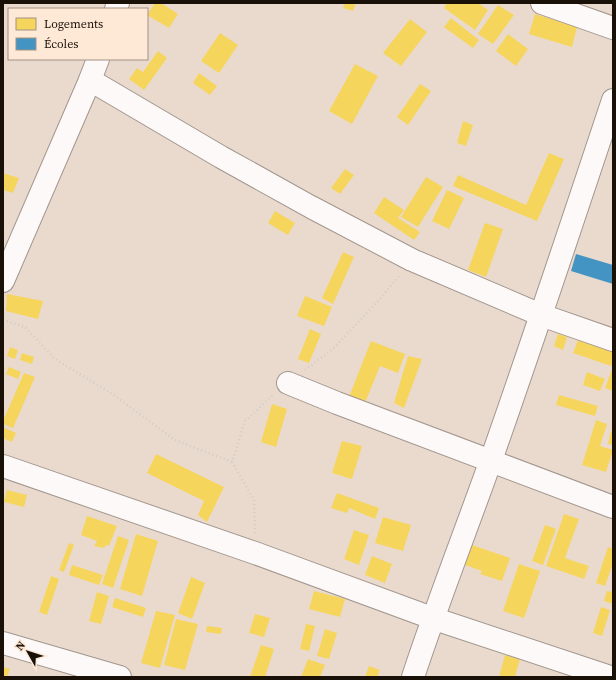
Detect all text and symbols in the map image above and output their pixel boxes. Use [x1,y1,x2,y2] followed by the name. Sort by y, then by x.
[8,8,148,60] legend
[44,16,103,32] text: Logements
[44,36,78,52] text: Écoles
[8,632,48,672] north arrow
[12,638,29,654] text: N

